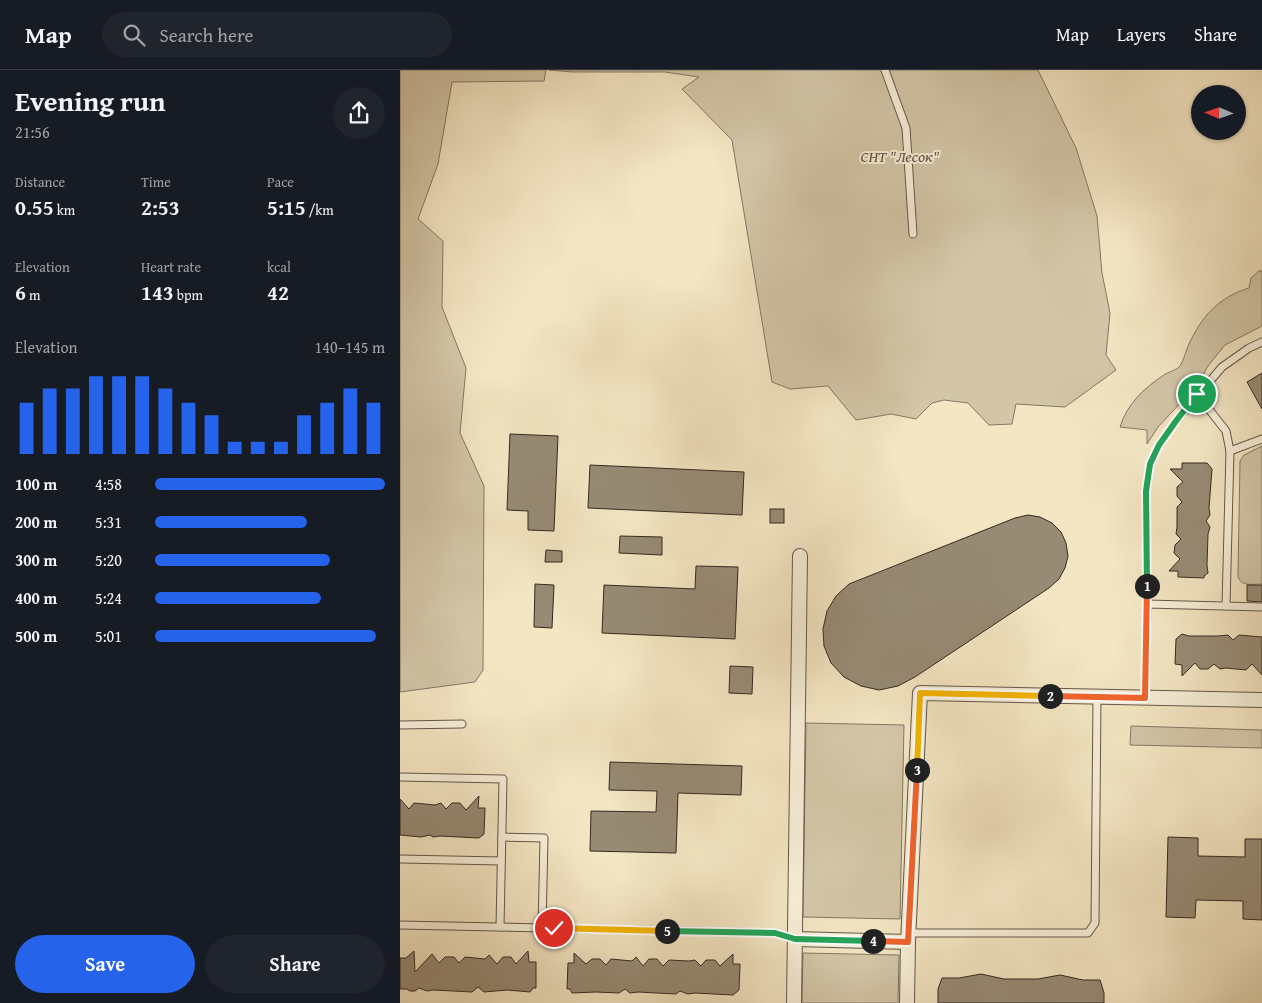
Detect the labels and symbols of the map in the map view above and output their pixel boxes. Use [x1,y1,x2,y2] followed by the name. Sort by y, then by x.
[1191,85,1246,140] north arrow
[861,144,940,168] park label: СНТ "Лесок"
[1176,373,1218,415] pin
[1134,574,1160,598] pin: 1
[1038,684,1062,708] pin: 2
[904,758,930,782] pin: 3
[533,907,575,949] pin
[654,918,680,944] pin: 5
[860,928,886,954] pin: 4

